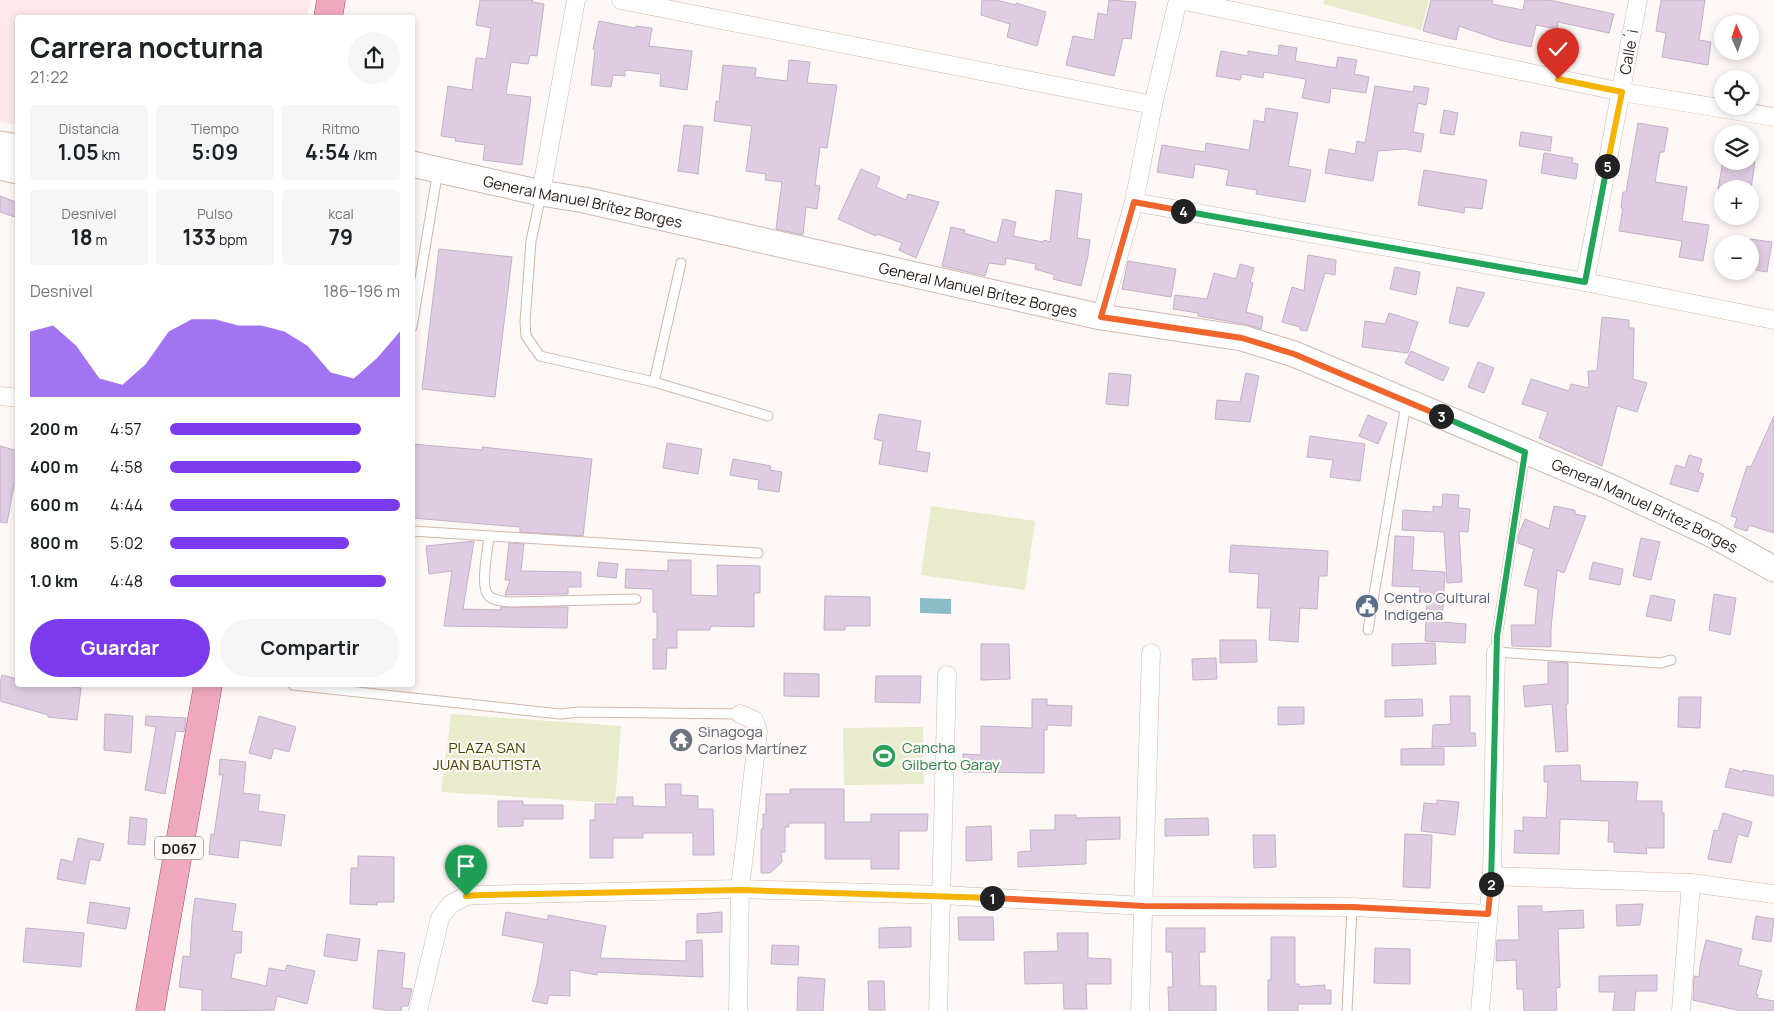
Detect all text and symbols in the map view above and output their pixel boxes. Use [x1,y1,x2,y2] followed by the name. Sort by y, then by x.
[1714,15,1759,60] north arrow
[1714,15,1759,280] map controls
[30,28,263,66] text: Carrera nocturna
[1537,28,1579,79] pin
[1614,28,1643,76] street label: Calle´i
[348,32,400,84] button: share
[1544,35,1572,63] icon: check
[30,66,68,88] text: 21:22
[1714,70,1759,115] button: locate
[59,119,119,138] text: Distancia
[191,119,239,138] text: Tiempo
[322,119,360,138] text: Ritmo
[1714,125,1759,170] button: layers
[58,138,99,166] text: 1.05
[192,138,238,166] text: 5:09
[305,138,350,166] text: 4:54
[99,145,120,164] text: km
[350,145,377,164] text: /km
[1594,154,1620,178] pin: 5
[1603,157,1612,176] text: 5
[481,170,685,233] street label: General Manuel Brítez Borges
[1714,180,1759,225] button: +
[1170,198,1196,224] pin: 4
[1179,202,1188,221] text: 4
[62,204,116,223] text: Desnivel
[197,204,233,223] text: Pulso
[328,204,354,223] text: kcal
[71,223,93,251] text: 18
[183,223,216,251] text: 133
[329,223,353,251] text: 79
[93,230,107,249] text: m
[216,230,247,249] text: bpm
[1714,235,1759,280] button: −
[877,257,1080,322] street label: General Manuel Brítez Borges
[30,280,93,302] text: Desnivel
[323,280,400,302] text: 186–196 m
[1428,404,1454,428] pin: 3
[1437,407,1446,426] text: 3
[30,418,78,440] text: 200 m
[110,418,142,440] text: 4:57
[1549,453,1742,558] street label: General Manuel Brítez Borges
[30,456,78,478] text: 400 m
[110,456,143,478] text: 4:58
[30,494,79,516] text: 600 m
[110,494,143,516] text: 4:44
[30,532,78,554] text: 800 m
[110,532,143,554] text: 5:02
[30,570,78,592] text: 1.0 km
[110,570,143,592] text: 4:48
[1384,587,1490,625] place label: Centro Cultural Indigena
[1354,593,1380,619] public building icon: Centro Cultural Indigena
[30,619,210,677] button: Guardar
[220,619,400,677] button: Compartir
[698,721,807,759] place label: Sinagoga Carlos Martínez
[668,727,694,753] temple icon: Sinagoga Carlos Martínez
[433,737,542,775] park label: PLAZA SAN JUAN BAUTISTA
[902,737,1000,775] place label: Cancha Gilberto Garay
[871,743,897,769] sports icon: Cancha Gilberto Garay
[155,836,203,860] road number: D067
[445,845,487,896] pin
[452,852,480,880] icon: arrive
[1478,872,1504,896] pin: 2
[1487,875,1496,894] text: 2
[980,886,1004,910] pin: 1
[989,889,996,908] text: 1

